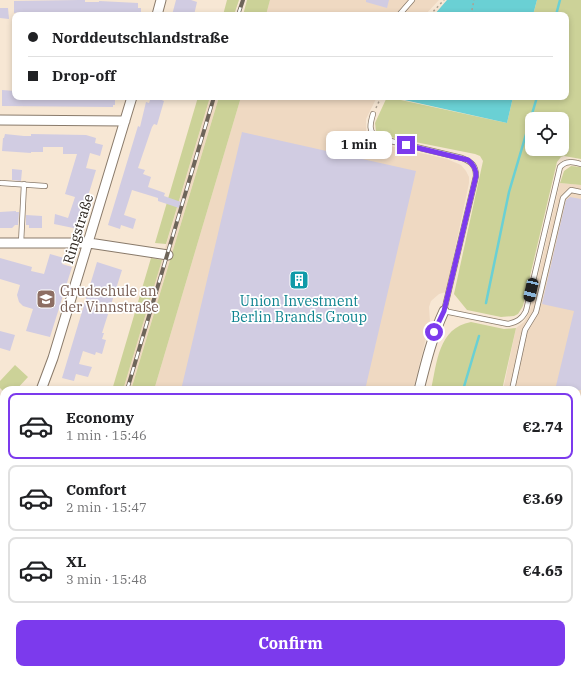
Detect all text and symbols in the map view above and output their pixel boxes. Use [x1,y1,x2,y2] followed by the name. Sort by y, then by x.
[52,28,229,47] text: Norddeutschlandstraße
[52,66,116,85] text: Drop-off
[525,112,569,156] map controls
[525,112,569,156] button: locate
[326,131,392,159] callout: 1 min
[341,136,377,153] text: 1 min
[397,136,415,154] route end
[59,192,97,266] street label: Ringstraße
[288,269,310,291] building icon: Union Investment Berlin Brands Group
[522,277,540,303] car
[60,282,159,316] place label: Grudschule an der Vinnstraße
[35,288,57,310] school or university icon: Grudschule an der Vinnstraße
[231,292,367,326] place label: Union Investment Berlin Brands Group
[425,323,443,341] route start
[18,408,54,444] icon: car
[66,408,134,427] text: Economy
[522,417,563,436] text: €2.74
[66,427,147,444] text: 1 min · 15:46
[18,480,54,516] icon: car
[66,480,126,499] text: Comfort
[522,489,563,508] text: €3.69
[66,499,147,516] text: 2 min · 15:47
[18,552,54,588] icon: car
[66,552,86,571] text: XL
[522,561,563,580] text: €4.65
[66,571,147,588] text: 3 min · 15:48
[16,620,565,666] button: Confirm

